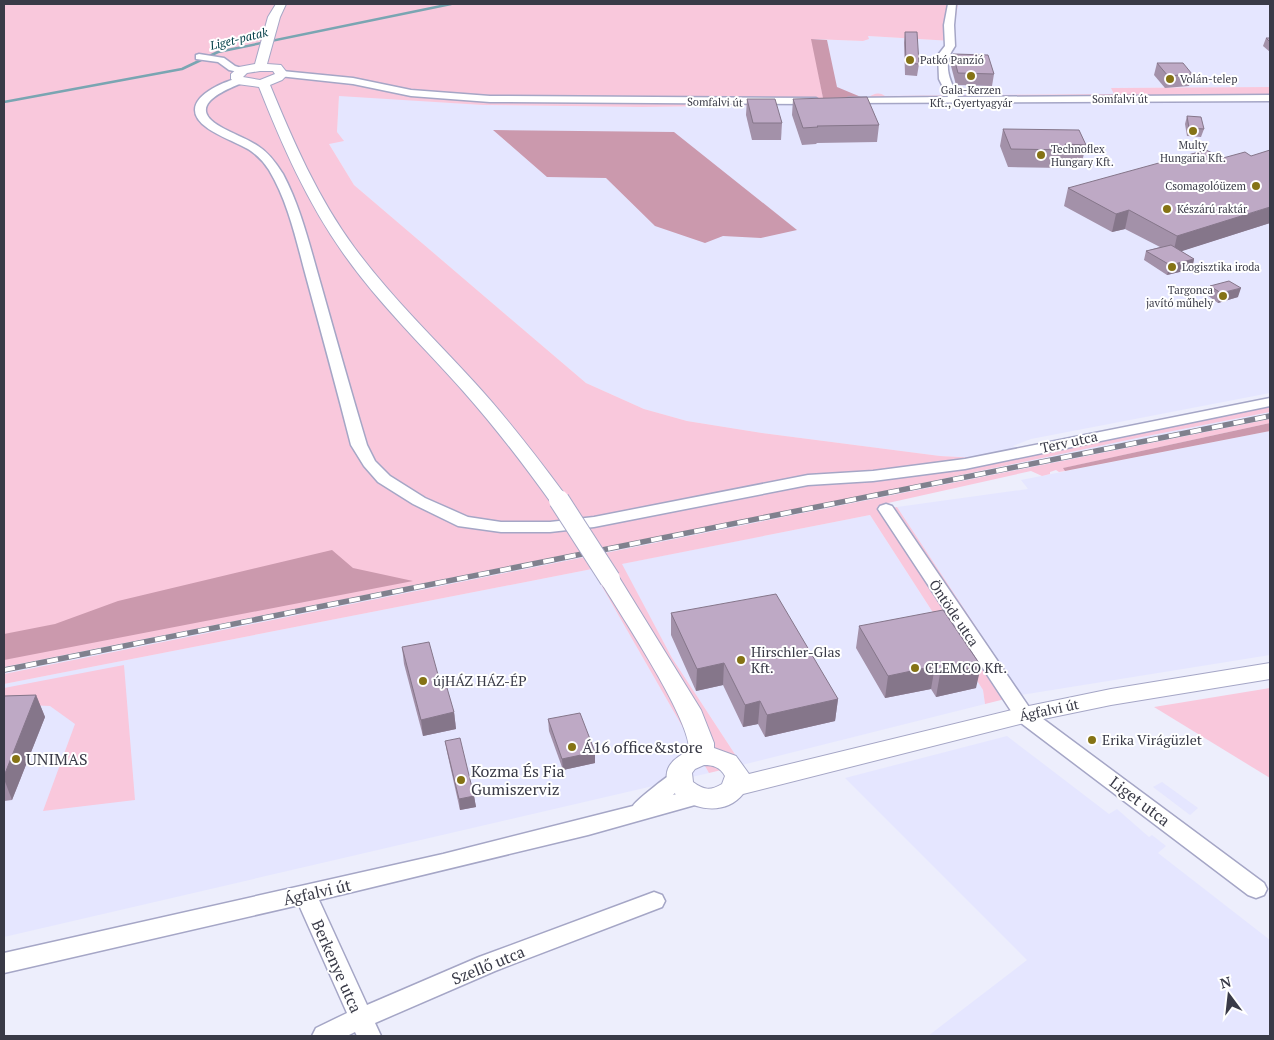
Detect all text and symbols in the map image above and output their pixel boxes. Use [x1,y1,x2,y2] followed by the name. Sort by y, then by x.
[208,24,270,53] water label: Liget-patak
[920,53,984,67] place label: Patkó Panzió
[904,54,916,66] marker: Patkó Panzió
[965,70,977,82] marker: Gala-Kerzen Kft., Gyertyagyár
[1180,72,1237,86] place label: Volán-telep
[1164,73,1176,85] marker: Volán-telep
[930,83,1013,110] place label: Gala-Kerzen Kft., Gyertyagyár
[1092,92,1148,106] street label: Somfalvi út
[687,95,743,109] street label: Somfalvi út
[1187,125,1199,137] marker: Multy Hungaria Kft.
[1160,138,1226,165] place label: Multy Hungaria Kft.
[1051,142,1114,169] place label: Technoflex Hungary Kft.
[1035,149,1047,161] marker: Technoflex Hungary Kft.
[1165,179,1246,193] place label: Csomagolóüzem
[1250,180,1262,192] marker: Csomagolóüzem
[1177,202,1248,216] place label: Készárú raktár
[1161,203,1173,215] marker: Készárú raktár
[1182,260,1260,274] place label: Logisztika iroda
[1166,261,1178,273] marker: Logisztika iroda
[1146,283,1213,310] place label: Targonca javító műhely
[1217,290,1229,302] marker: Targonca javító műhely
[1039,426,1099,457] street label: Terv utca
[925,576,984,650] street label: Öntöde utca
[751,642,841,677] place label: Hirschler-Glas Kft.
[735,654,747,666] marker: Hirschler-Glas Kft.
[925,658,1007,677] place label: CLEMCO Kft.
[909,662,921,674] marker: CLEMCO Kft.
[433,671,527,690] place label: újHÁZ HÁZ-ÉP
[417,675,429,687] marker: újHÁZ HÁZ-ÉP
[1017,694,1081,725] street label: Ágfalvi út
[1102,730,1203,749] place label: Erika Virágüzlet
[1086,734,1098,746] marker: Erika Virágüzlet
[582,736,703,758] place label: Á16 office&store
[566,741,578,753] marker: Á16 office&store
[26,748,87,770] place label: UNIMAS
[10,753,22,765] marker: UNIMAS
[471,760,565,800] place label: Kozma És Fia Gumiszerviz
[1105,771,1175,831] street label: Liget utca
[455,774,467,786] marker: Kozma És Fia Gumiszerviz
[281,873,353,910] street label: Ágfalvi út
[307,916,367,1016] street label: Berkenye utca
[448,940,528,990] street label: Szellő utca
[1204,970,1254,1020] north arrow
[1218,971,1233,993] text: N

